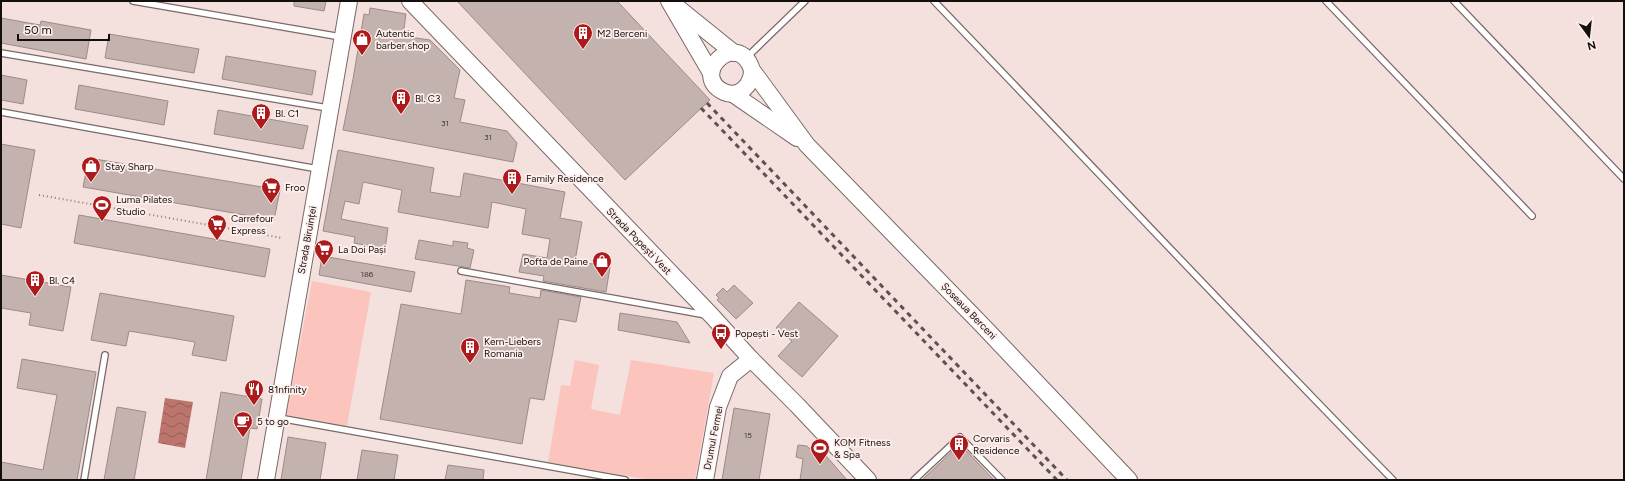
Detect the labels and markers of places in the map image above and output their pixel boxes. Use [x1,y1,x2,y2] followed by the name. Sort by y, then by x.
[572,22,594,50] building icon: M2 Berceni
[376,27,430,52] place label: Autentic barber shop
[597,27,647,40] place label: M2 Berceni
[351,28,373,56] shop icon: Autentic barber shop
[390,87,412,115] building icon: Bl. C3
[415,92,441,105] place label: Bl. C3
[250,102,272,130] building icon: Bl. C1
[275,107,299,120] place label: Bl. C1
[80,155,102,183] shop icon: Stay Sharp
[105,160,154,173] place label: Stay Sharp
[501,167,523,195] building icon: Family Residence
[526,172,604,185] place label: Family Residence
[260,176,282,204] supermarket icon: Froo
[285,181,306,194] place label: Froo
[116,193,172,218] place label: Luma Pilates Studio
[91,194,113,222] sports icon: Luma Pilates Studio
[231,212,275,237] place label: Carrefour Express
[206,213,228,241] supermarket icon: Carrefour Express
[313,238,335,266] supermarket icon: La Doi Pași
[338,243,386,256] place label: La Doi Pași
[591,250,613,278] shop icon: Pofta de Paine
[524,255,589,268] place label: Pofta de Paine
[24,269,46,297] building icon: Bl. C4
[49,274,75,287] place label: Bl. C4
[710,322,732,350] bus stop icon: Popești - Vest
[735,327,798,340] place label: Popești - Vest
[484,335,541,360] place label: Kern-Liebers Romania
[459,336,481,364] building icon: Kern-Liebers Romania
[243,378,265,406] restaurant icon: 81nfinity
[268,383,308,396] place label: 81nfinity
[232,410,254,438] cafe icon: 5 to go
[257,415,289,428] place label: 5 to go
[973,432,1020,457] place label: Corvaris Residence
[948,433,970,461] building icon: Corvaris Residence
[834,436,891,461] place label: KOM Fitness & Spa
[809,437,831,465] sports icon: KOM Fitness & Spa

